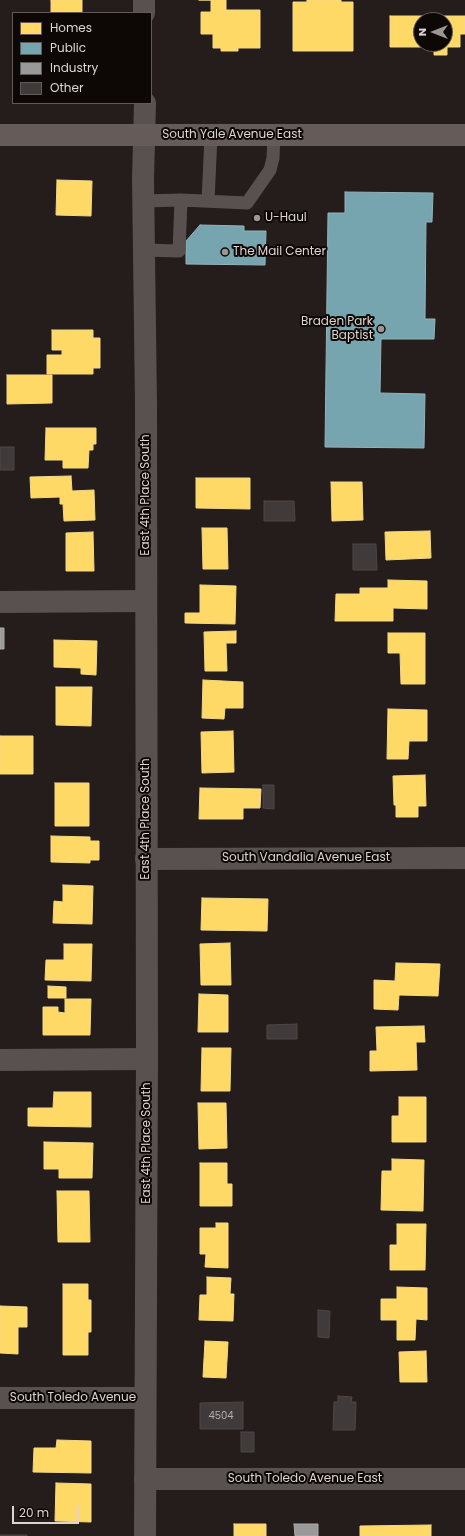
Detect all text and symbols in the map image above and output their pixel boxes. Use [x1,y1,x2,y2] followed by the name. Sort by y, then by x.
[12,12,152,104] legend
[413,12,453,52] north arrow
[50,19,92,36] text: Homes
[414,28,430,36] text: N
[50,39,86,56] text: Public
[50,59,98,76] text: Industry
[50,79,83,96] text: Other
[162,128,302,142] street label: South Yale Avenue East
[265,211,307,225] place label: U-Haul
[252,213,262,223] marker: U-Haul
[233,245,326,259] place label: The Mail Center
[220,247,230,257] marker: The Mail Center
[301,315,373,343] place label: Braden Park Baptist
[376,324,386,334] marker: Braden Park Baptist
[139,434,153,556] street label: East 4th Place South
[139,758,153,880] street label: East 4th Place South
[222,851,390,865] street label: South Vandalia Avenue East
[140,1082,154,1204] street label: East 4th Place South
[10,1391,136,1405] street label: South Toledo Avenue
[208,1410,234,1422] house number: 4504
[228,1472,382,1486] street label: South Toledo Avenue East
[14,1498,81,1524] scale bar
[19,1504,49,1521] text: 20 m

